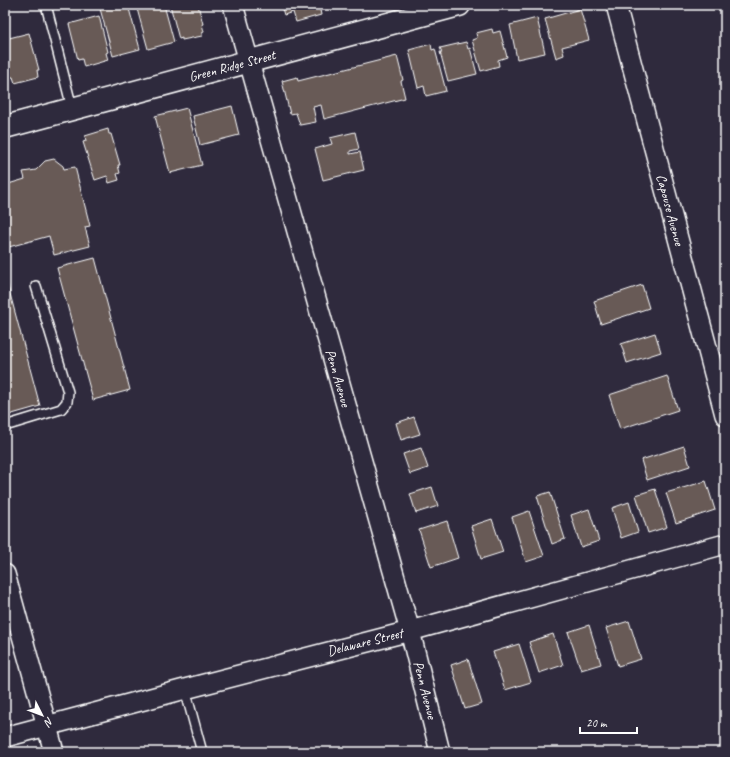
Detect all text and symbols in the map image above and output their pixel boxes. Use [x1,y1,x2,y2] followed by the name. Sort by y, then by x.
[187,46,278,86] street label: Green Ridge Street
[652,172,688,249] street label: Capouse Avenue
[322,347,355,410] street label: Penn Avenue
[325,624,407,660] street label: Delaware Street
[410,659,441,722] street label: Penn Avenue
[22,695,62,735] north arrow
[580,709,637,735] scale bar
[40,714,57,731] text: N
[586,715,608,731] text: 20 m

